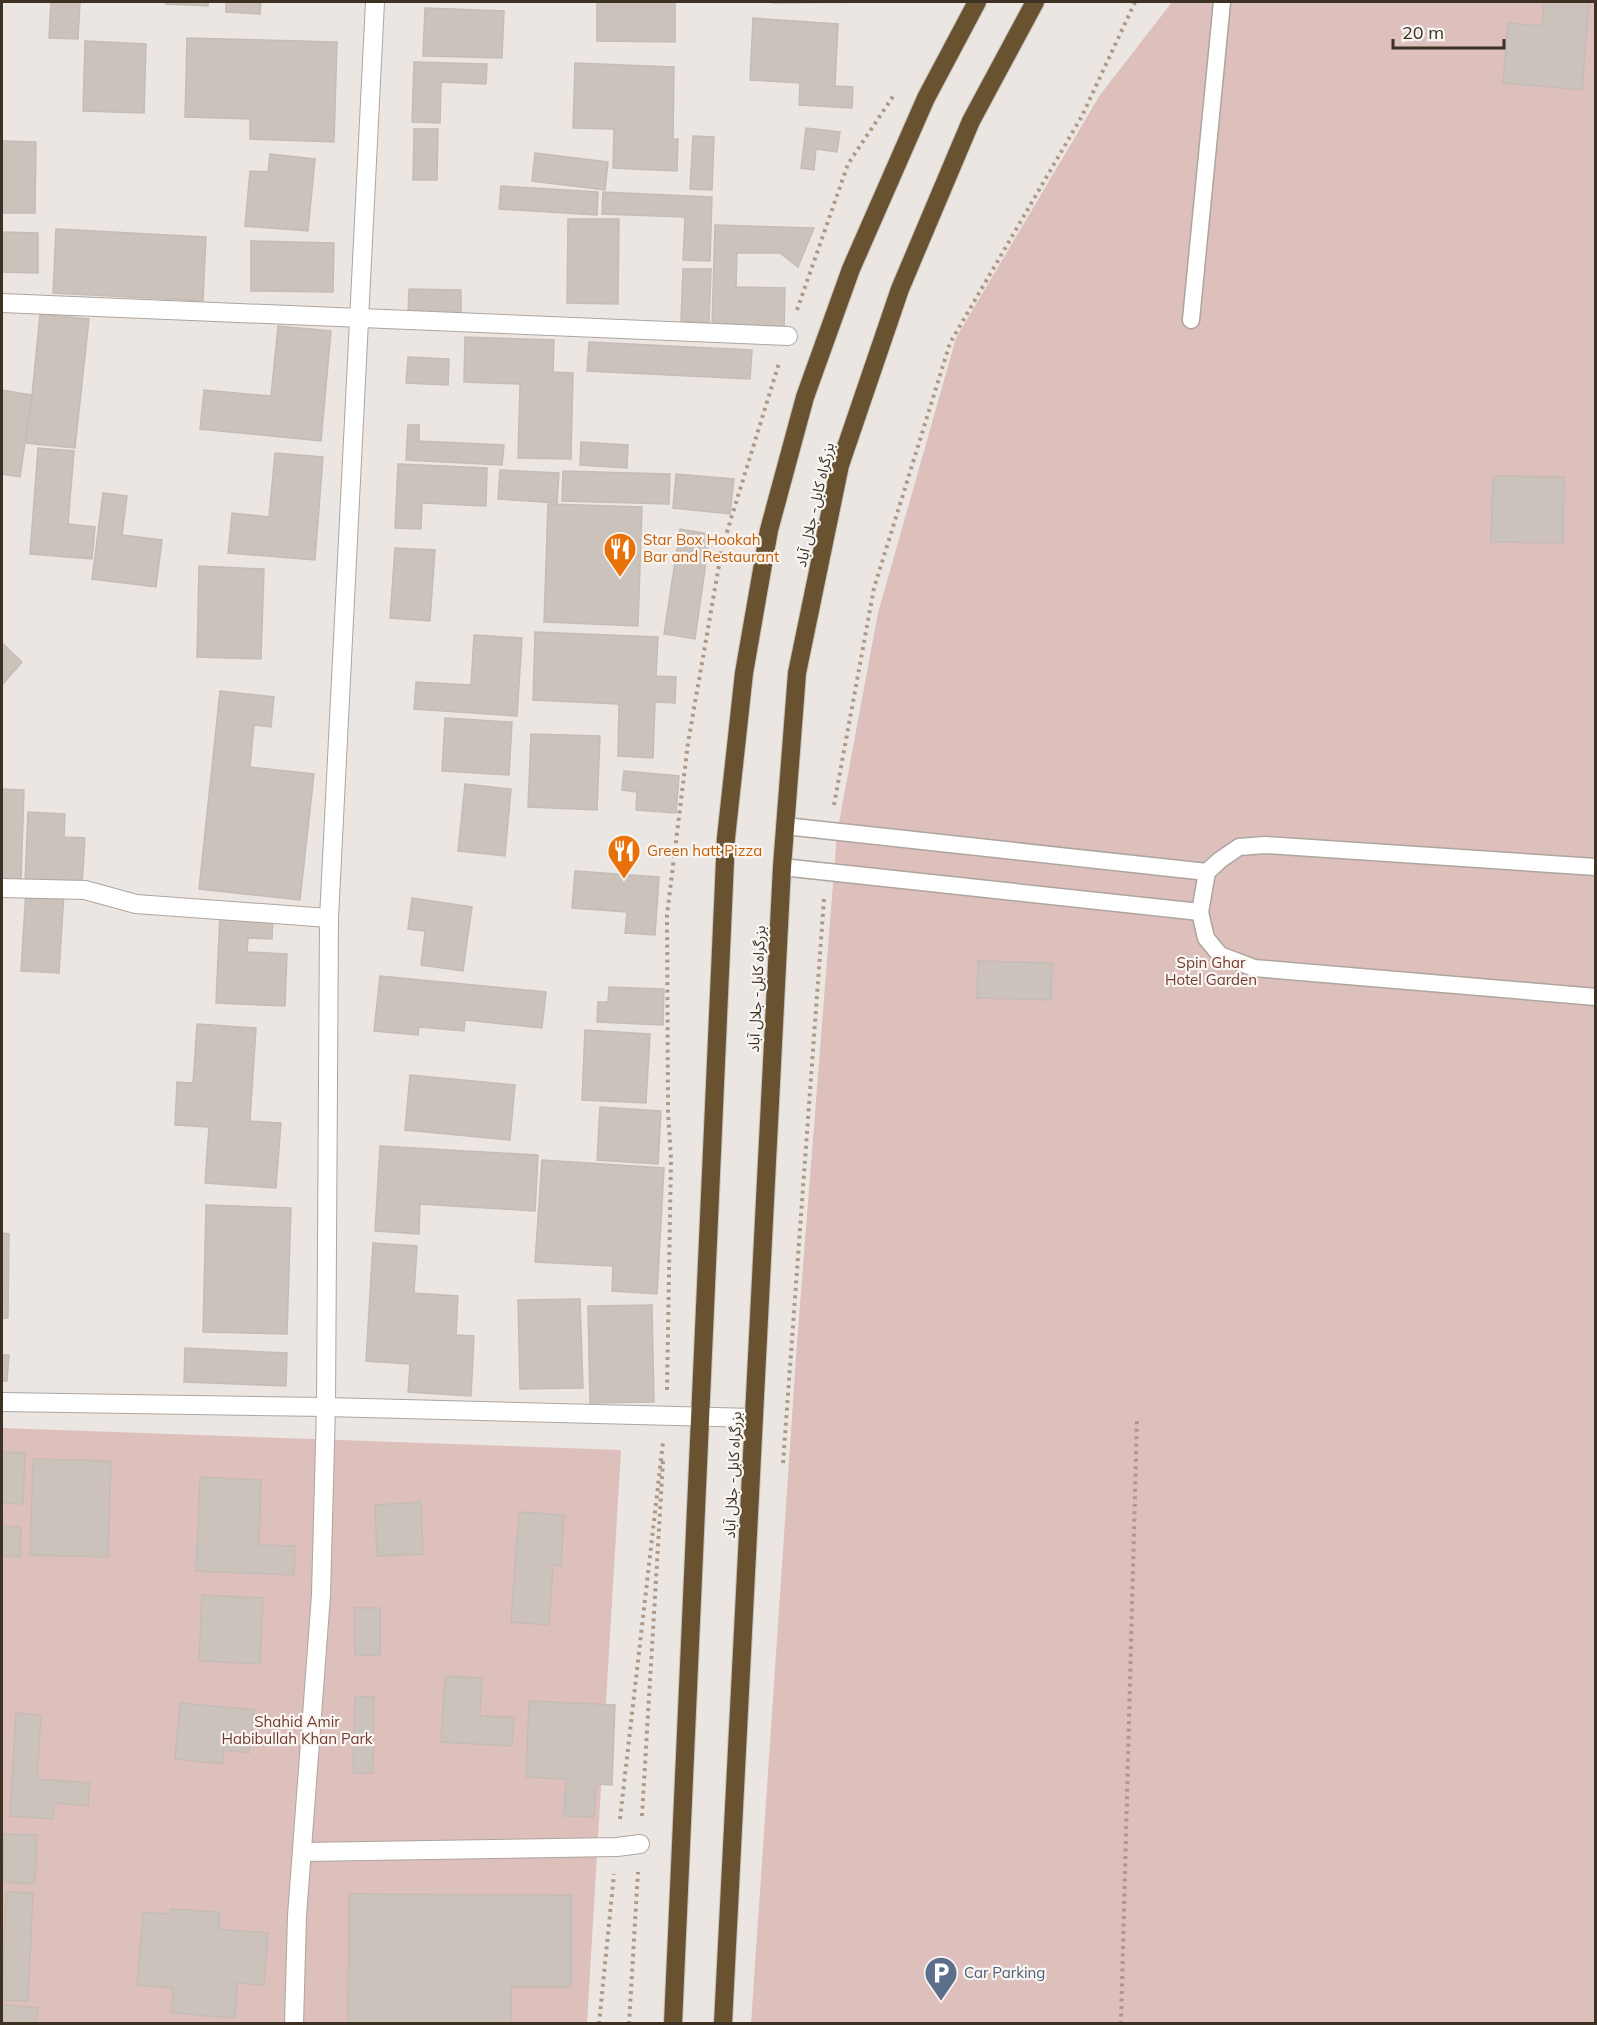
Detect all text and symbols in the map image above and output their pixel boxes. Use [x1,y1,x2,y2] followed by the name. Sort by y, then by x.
[1393,12,1504,50] scale bar
[1402,21,1444,44] text: 20 m
[791,441,838,569] street label: بزرگراه کابل- جلال آباد
[643,530,779,566] place label: Star Box Hookah Bar and Restaurant
[602,531,638,578] restaurant icon: Star Box Hookah Bar and Restaurant
[606,833,642,880] restaurant icon: Green hatt Pizza
[647,841,762,860] place label: Green hatt Pizza
[744,925,769,1053] street label: بزرگراه کابل- جلال آباد
[1165,953,1257,989] park label: Spin Ghar Hotel Garden
[720,1411,745,1539] street label: بزرگراه کابل- جلال آباد
[221,1712,373,1748] park label: Shahid Amir Habibullah Khan Park
[923,1955,959,2002] parking icon: Car Parking
[964,1963,1045,1982] place label: Car Parking

